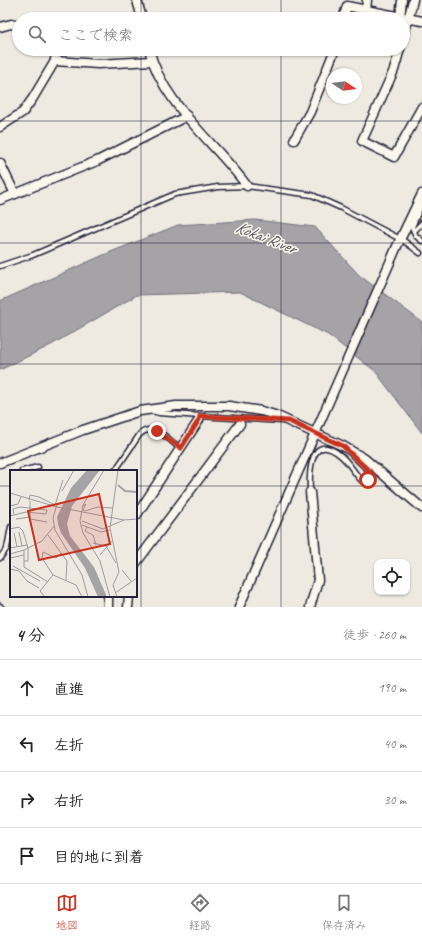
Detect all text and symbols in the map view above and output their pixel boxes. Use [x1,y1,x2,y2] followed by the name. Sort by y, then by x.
[12,12,410,56] search box
[26,23,48,45] icon: search
[58,26,133,45] text: ここで検索
[326,68,362,104] north arrow
[233,216,302,260] water label: Kokai River
[148,422,166,440] route end
[10,470,137,597] inset map
[359,471,377,489] route start
[374,559,410,595] map controls
[374,559,410,595] button: locate
[16,625,45,646] text: 4 分
[343,627,406,643] text: 徒歩 · 260 m
[16,677,38,699] icon: ahead
[54,680,84,699] text: 直進
[378,680,406,696] text: 190 m
[16,733,38,755] icon: left
[54,736,84,755] text: 左折
[384,736,406,752] text: 40 m
[16,789,38,811] icon: right
[54,792,84,811] text: 右折
[384,792,406,808] text: 30 m
[16,845,38,867] icon: arrive
[54,848,144,867] text: 目的地に到着
[56,892,78,932] tab: 地図
[189,892,211,932] tab: 経路
[322,892,366,932] tab: 保存済み

